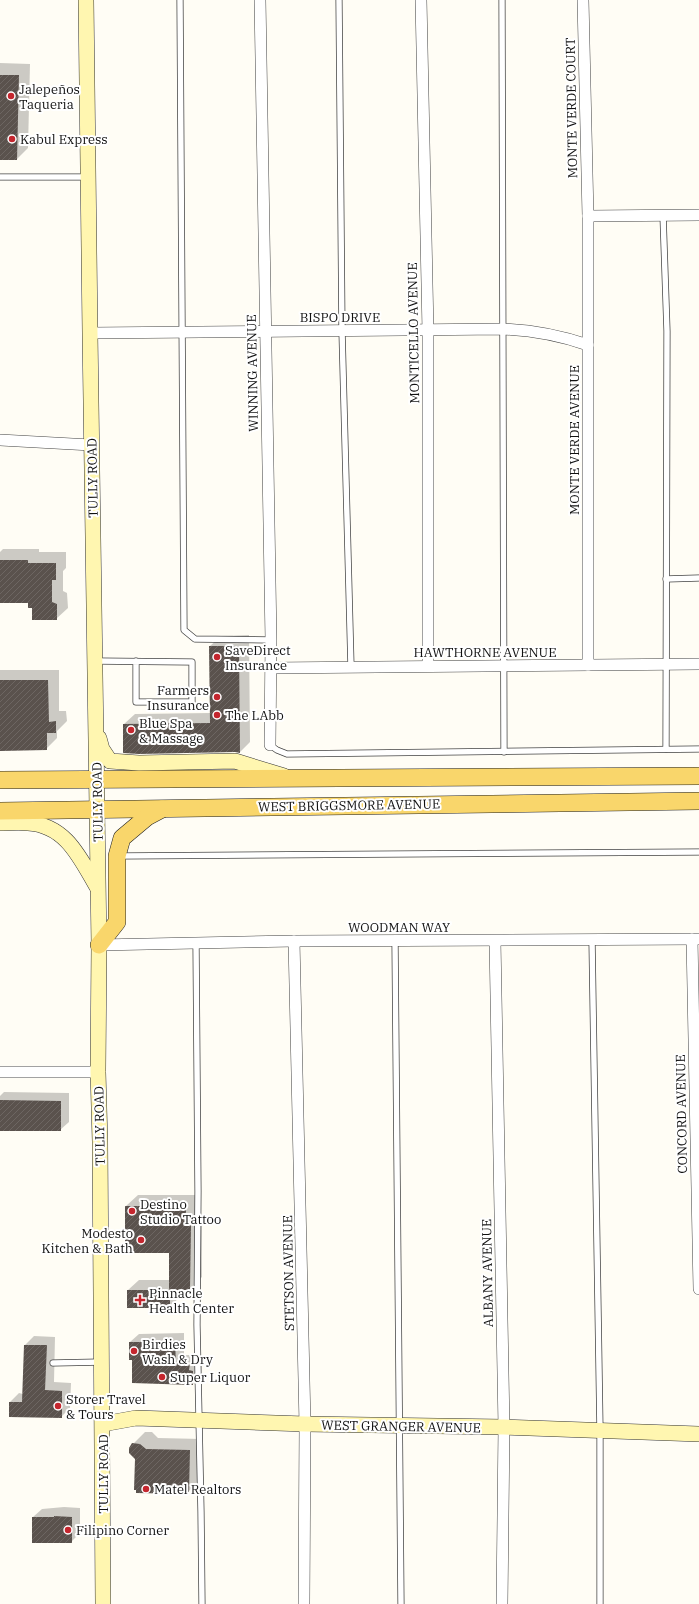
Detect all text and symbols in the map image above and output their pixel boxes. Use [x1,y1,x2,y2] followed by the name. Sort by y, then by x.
[562,37,581,179] street label: MONTE VERDE COURT
[19,81,80,113] place label: Jalepeños Taqueria
[6,91,16,101] marker: Jalepeños Taqueria
[20,131,108,148] place label: Kabul Express
[7,134,17,144] marker: Kabul Express
[404,262,423,404] street label: MONTICELLO AVENUE
[300,309,380,326] street label: BISPO DRIVE
[243,314,262,432] street label: WINNING AVENUE
[566,365,583,515] street label: MONTE VERDE AVENUE
[83,438,102,518] street label: TULLY ROAD
[225,642,291,674] place label: SaveDirect Insurance
[414,644,557,661] street label: HAWTHORNE AVENUE
[212,652,222,662] marker: SaveDirect Insurance
[147,682,209,714] place label: Farmers Insurance
[212,692,222,702] marker: Farmers Insurance
[225,707,284,724] place label: The LAbb
[212,710,222,720] marker: The LAbb
[139,715,203,747] place label: Blue Spa & Massage
[126,725,136,735] marker: Blue Spa & Massage
[88,762,107,842] street label: TULLY ROAD
[258,795,440,816] street label: WEST BRIGGSMORE AVENUE
[348,919,450,936] street label: WOODMAN WAY
[672,1054,691,1174] street label: CONCORD AVENUE
[90,1086,109,1166] street label: TULLY ROAD
[140,1196,221,1228] place label: Destino Studio Tattoo
[127,1206,137,1216] marker: Destino Studio Tattoo
[279,1215,298,1331] street label: STETSON AVENUE
[478,1219,497,1327] street label: ALBANY AVENUE
[41,1225,133,1257] place label: Modesto Kitchen & Bath
[136,1235,146,1245] marker: Modesto Kitchen & Bath
[149,1285,234,1317] place label: Pinnacle Health Center
[134,1294,146,1306] marker: Pinnacle Health Center
[142,1336,213,1368] place label: Birdies Wash & Dry
[129,1346,139,1356] marker: Birdies Wash & Dry
[170,1369,251,1386] place label: Super Liquor
[157,1372,167,1382] marker: Super Liquor
[66,1391,146,1423] place label: Storer Travel & Tours
[53,1401,63,1411] marker: Storer Travel & Tours
[321,1417,481,1436] street label: WEST GRANGER AVENUE
[95,1434,112,1514] street label: TULLY ROAD
[154,1481,241,1498] place label: Matel Realtors
[141,1484,151,1494] marker: Matel Realtors
[76,1522,169,1539] place label: Filipino Corner
[63,1525,73,1535] marker: Filipino Corner

